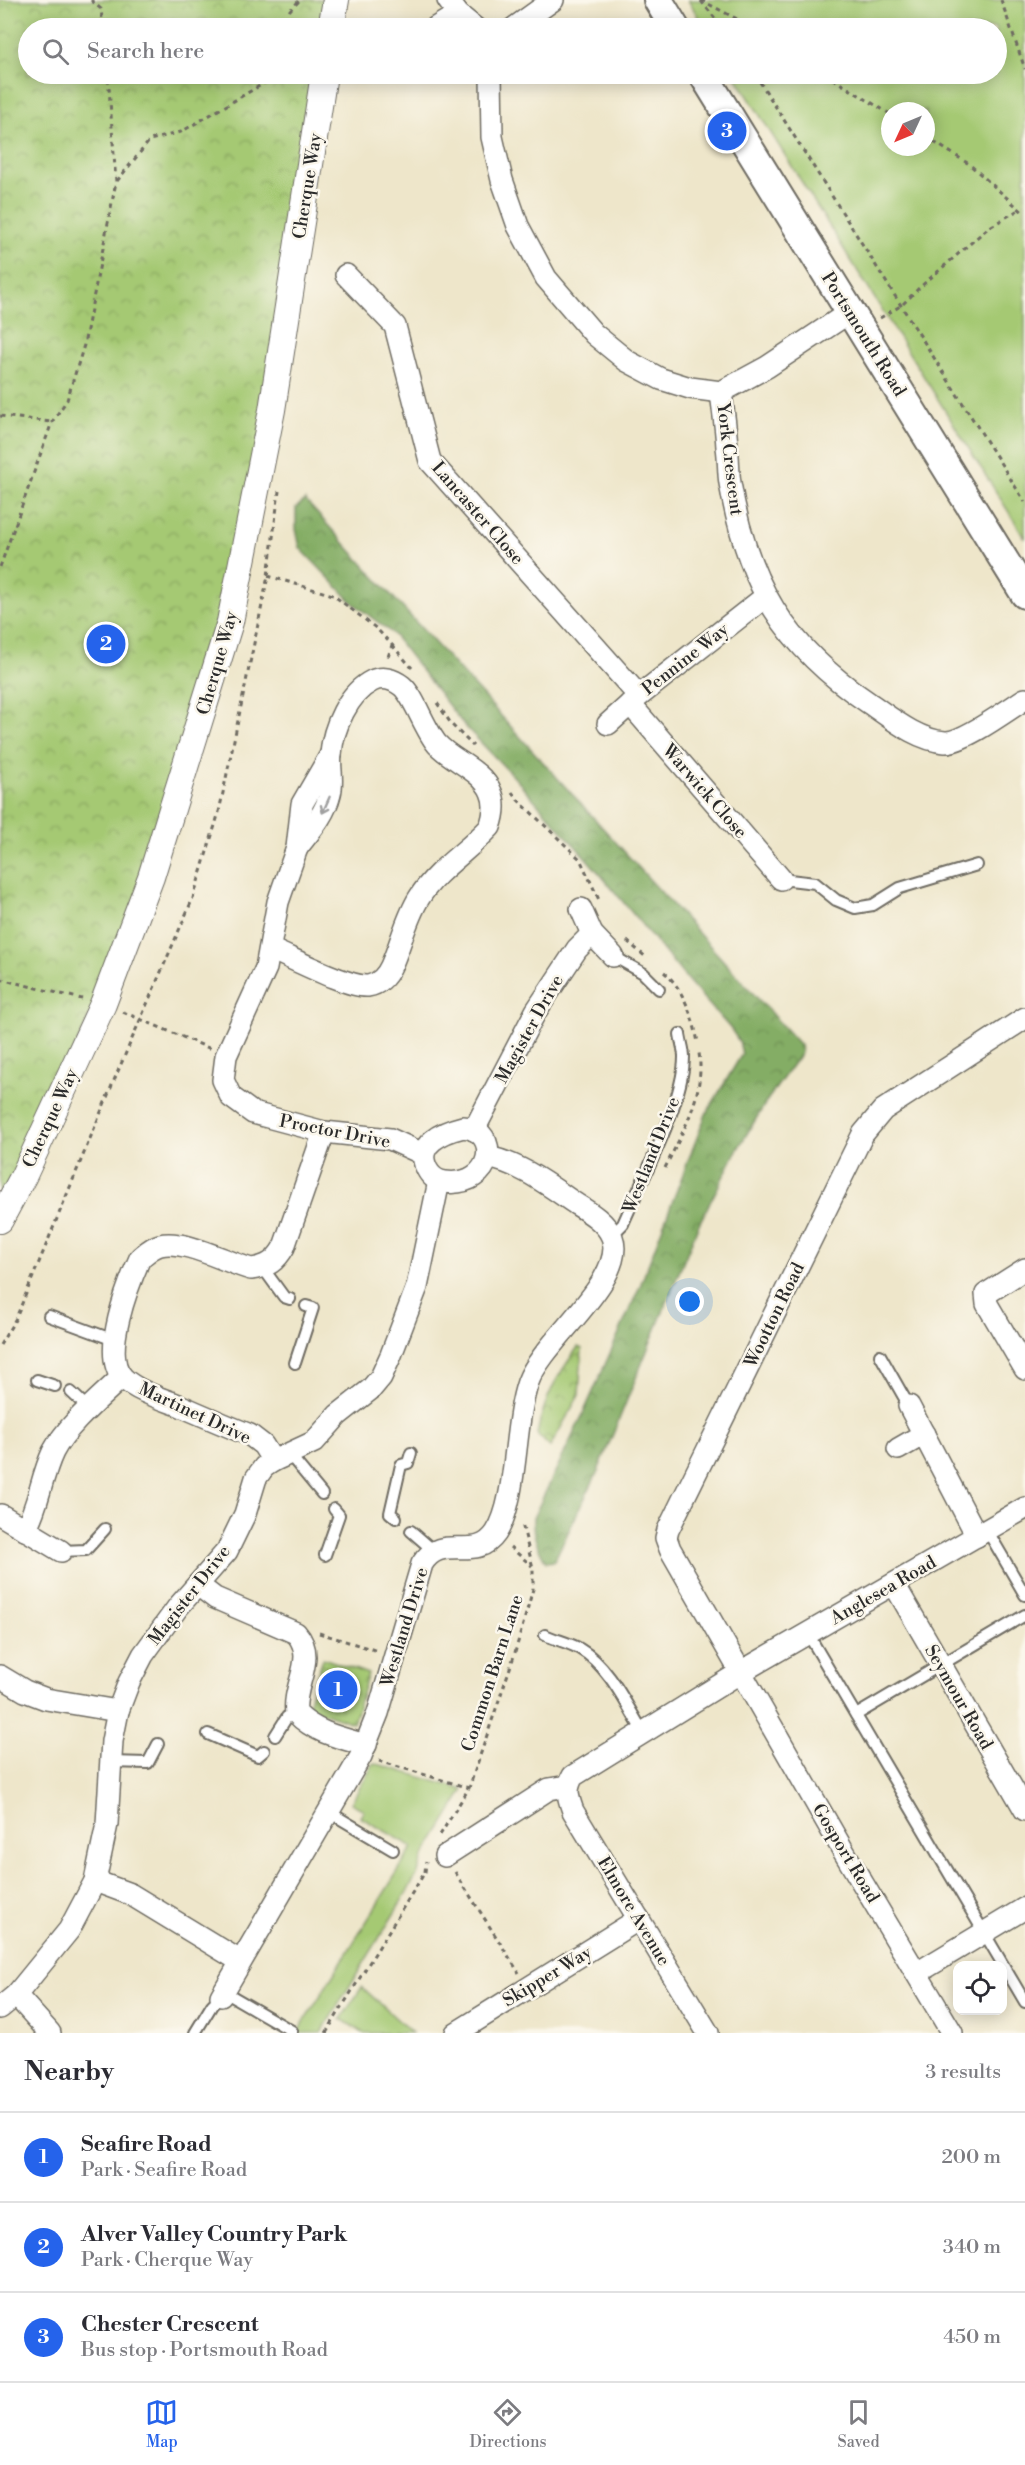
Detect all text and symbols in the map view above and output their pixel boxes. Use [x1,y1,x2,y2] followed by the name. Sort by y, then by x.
[18,18,1007,84] search box
[39,35,72,68] icon: search
[87,38,204,65] text: Search here
[881,102,935,156] north arrow
[708,108,746,154] pin: 3
[288,131,327,241] street label: Cherque Way
[816,268,912,402] street label: Portsmouth Road
[711,400,748,517] street label: York Crescent
[426,457,529,570] street label: Lancaster Close
[192,608,243,718] street label: Cherque Way
[637,618,734,700] street label: Pennine Way
[86,622,126,666] pin: 2
[657,738,752,843] street label: Warwick Close
[320,796,331,814] one-way arrow
[490,971,569,1088] street label: Magister Drive
[17,1065,84,1172] street label: Cherque Way
[617,1093,685,1218] street label: Westland Drive
[277,1109,392,1154] street label: Proctor Drive
[739,1258,810,1372] street label: Wootton Road
[675,1287,704,1316] your location
[135,1377,255,1450] street label: Martinet Drive
[143,1541,236,1650] street label: Magister Drive
[825,1551,941,1630] street label: Anglesea Road
[375,1565,434,1691] street label: Westland Drive
[456,1592,529,1755] street label: Common Barn Lane
[919,1641,998,1755] street label: Seymour Road
[318,1668,358,1712] pin: 1
[807,1799,885,1908] street label: Gosport Road
[592,1852,675,1970] street label: Elmore Avenue
[499,1941,596,2012] street label: Skipper Way
[953,1961,1007,2015] map controls
[953,1961,1007,2015] button: locate
[24,2056,114,2088] text: Nearby
[925,2060,1001,2085] text: 3 results
[81,2131,212,2158] text: Seafire Road
[39,2145,48,2170] text: 1
[941,2145,1001,2170] text: 200 m
[81,2158,247,2183] text: Park · Seafire Road
[81,2221,347,2248] text: Alver Valley Country Park
[37,2235,50,2260] text: 2
[943,2235,1001,2260] text: 340 m
[81,2248,253,2273] text: Park · Cherque Way
[81,2311,258,2338] text: Chester Crescent
[37,2325,50,2350] text: 3
[943,2325,1001,2350] text: 450 m
[81,2338,328,2363] text: Bus stop · Portsmouth Road
[145,2396,178,2452] tab: Map
[469,2396,547,2452] tab: Directions
[837,2396,880,2452] tab: Saved

